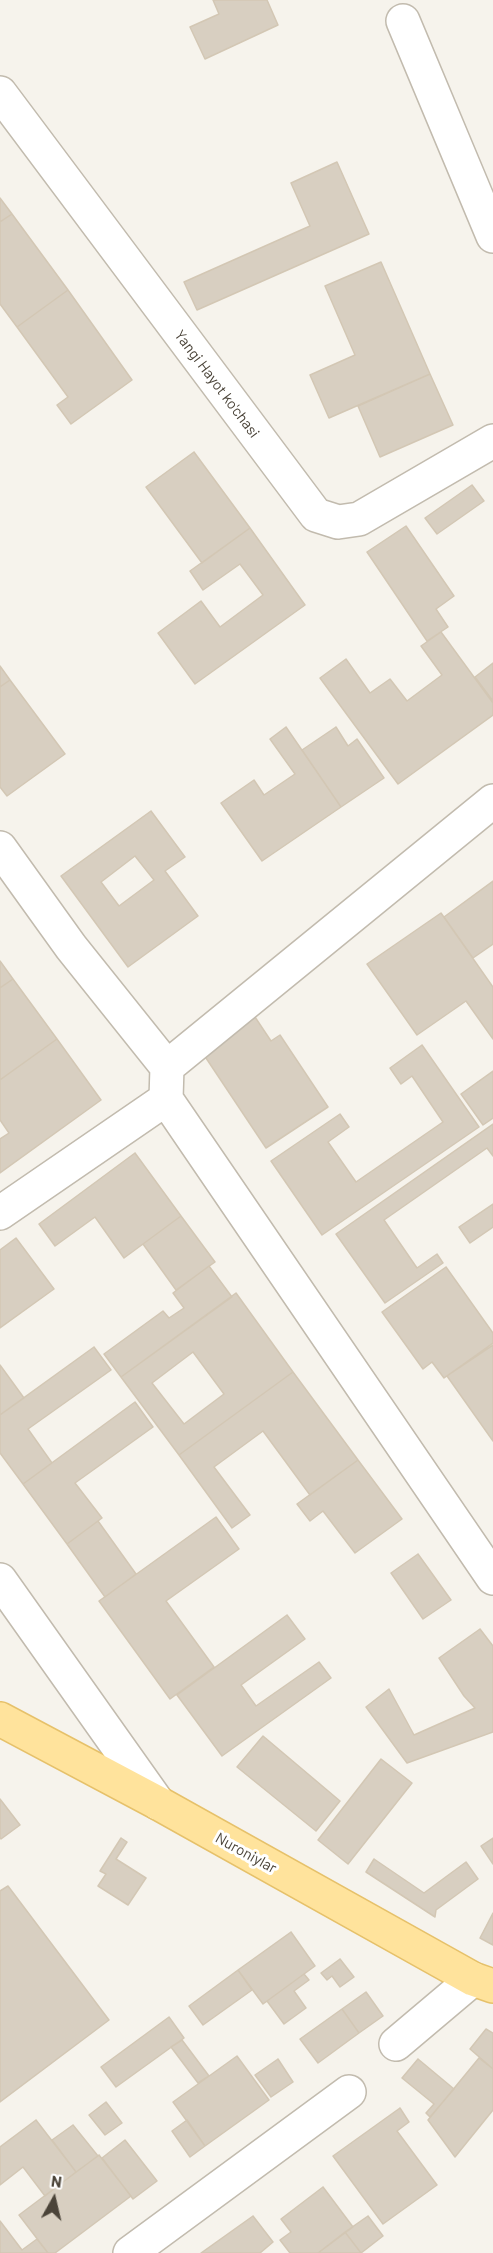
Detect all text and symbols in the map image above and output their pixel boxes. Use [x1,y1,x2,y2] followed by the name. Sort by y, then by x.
[171,327,263,441] street label: Yangi Hayot ko'chasi
[212,1829,280,1877] street label: Nuroniylar
[24,2169,84,2229] north arrow
[50,2171,63,2191] text: N

